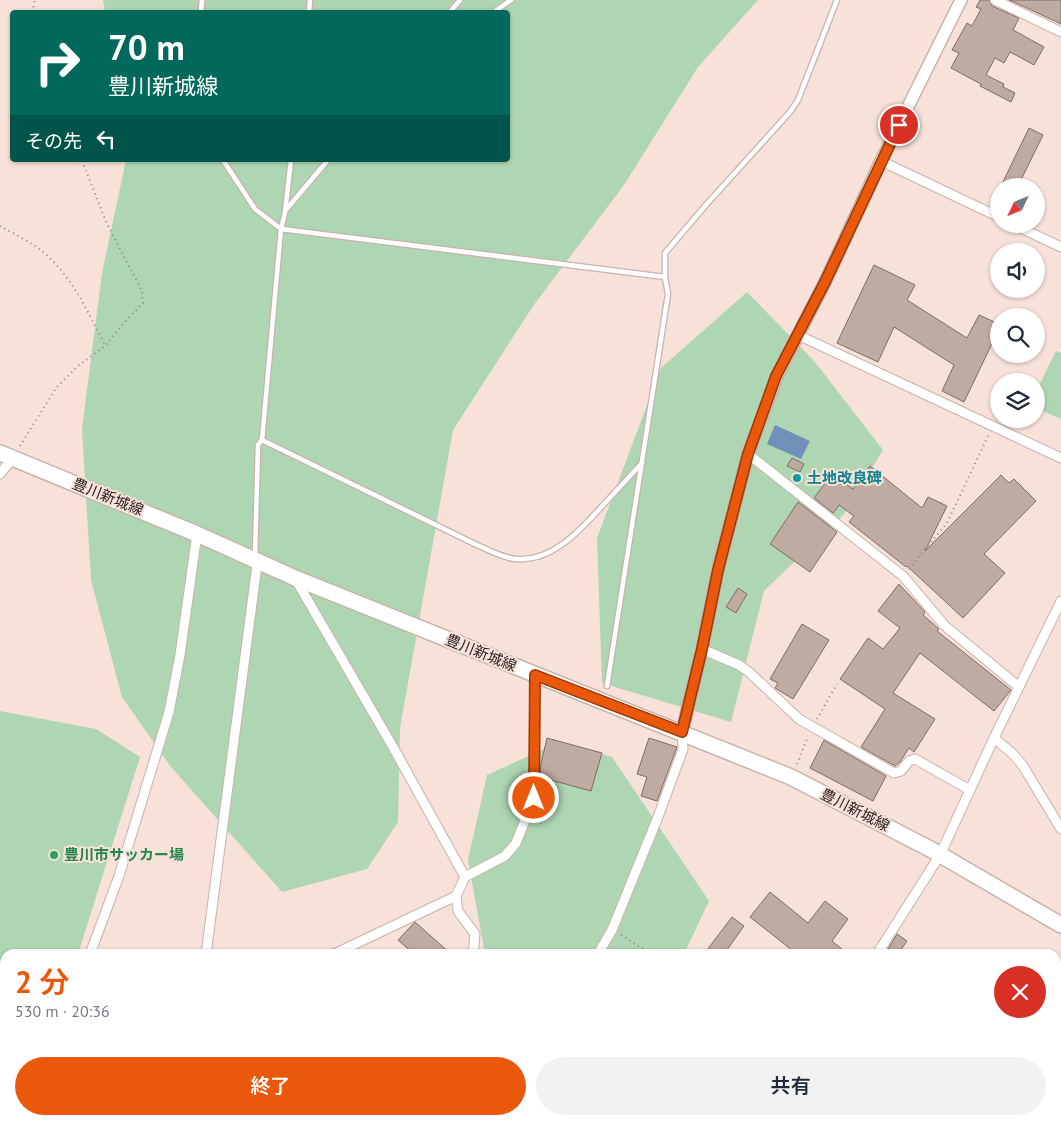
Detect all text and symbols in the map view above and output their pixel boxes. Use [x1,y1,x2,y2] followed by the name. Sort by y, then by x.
[108,24,185,70] text: 70 m
[25,30,90,95] icon: right
[108,72,218,100] text: 豊川新城線
[878,104,920,146] pin
[885,111,913,139] icon: arrive
[92,125,120,153] icon: left
[25,129,82,153] text: その先
[990,178,1045,232] north arrow
[990,178,1045,428] map controls
[990,243,1045,298] button: sound
[990,308,1045,363] button: search
[990,373,1045,428] button: layers
[807,468,882,487] place label: 土地改良碑
[791,472,803,484] marker: 土地改良碑
[70,474,147,519] street label: 豊川新城線
[443,630,520,675] street label: 豊川新城線
[507,771,559,823] position arrow
[817,784,893,835] street label: 豊川新城線
[64,845,184,864] place label: 豊川市サッカー場
[48,849,60,861] marker: 豊川市サッカー場
[15,962,70,1001] text: 2 分
[994,966,1046,1018] button: close
[15,1001,110,1021] text: 530 m · 20:36
[15,1057,526,1115] button: 終了
[536,1057,1046,1115] button: 共有

